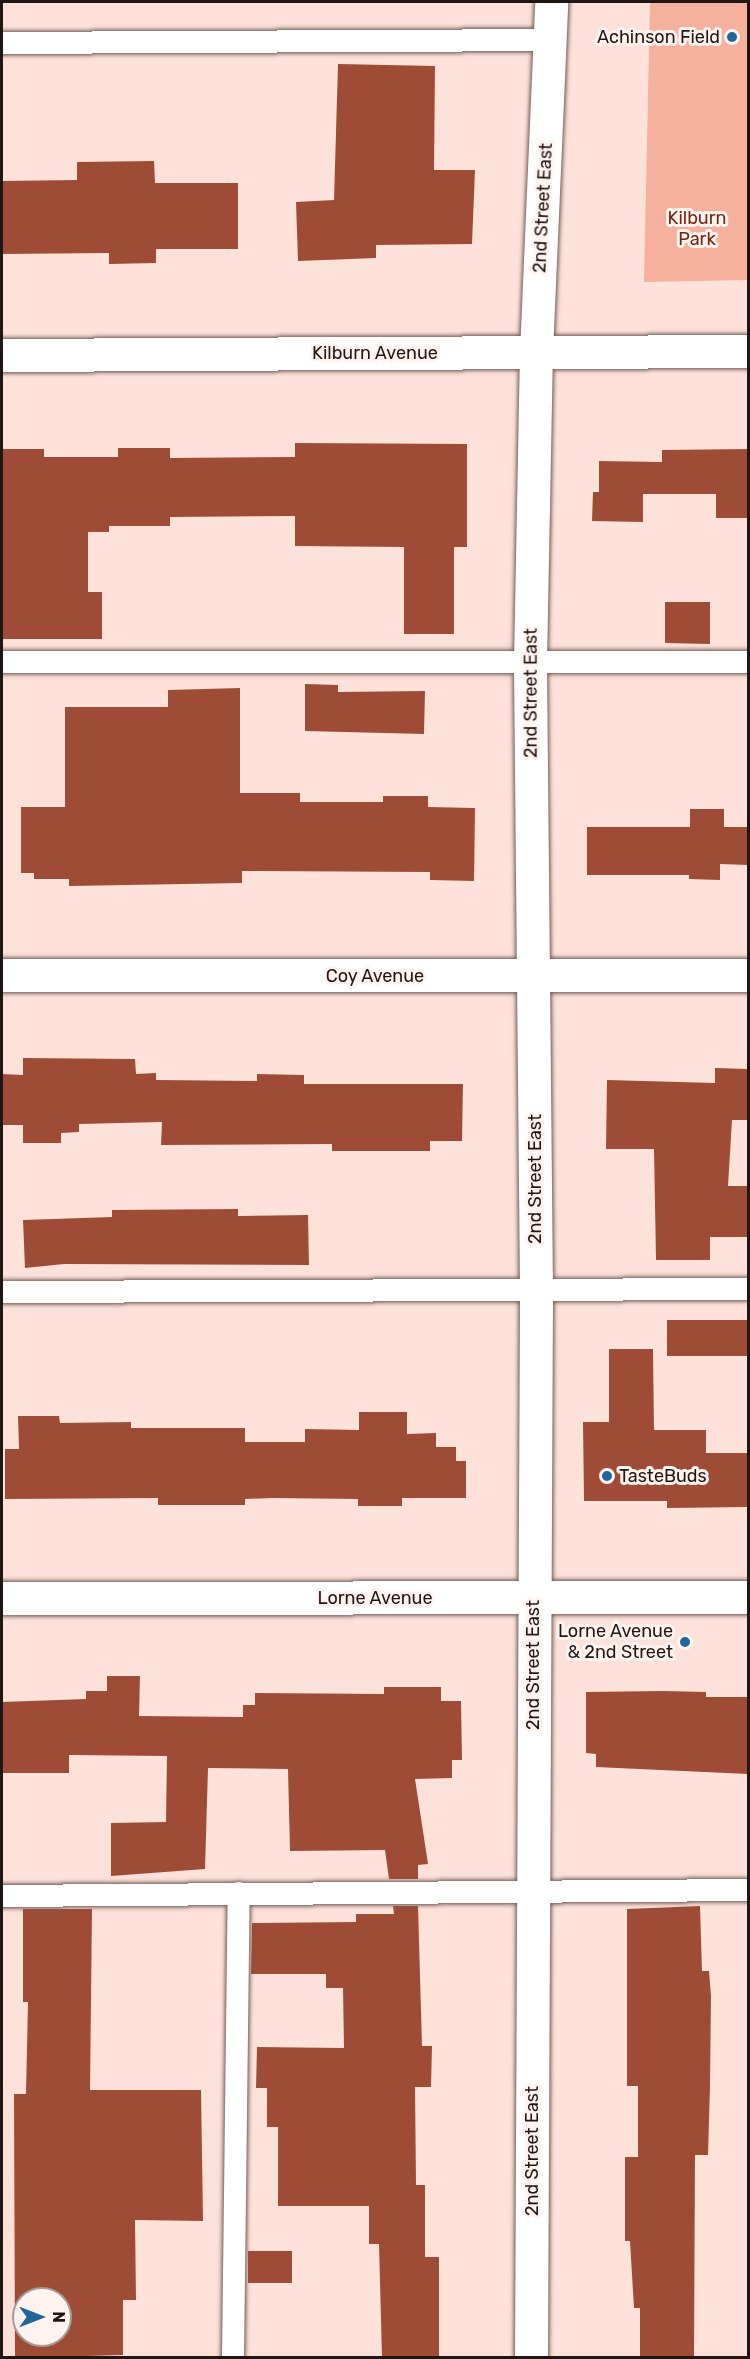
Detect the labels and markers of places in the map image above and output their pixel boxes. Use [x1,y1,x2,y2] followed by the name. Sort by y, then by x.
[597,26,720,48] place label: Achinson Field
[725,30,739,44] marker: Achinson Field
[619,1465,707,1487] place label: TasteBuds
[600,1469,614,1483] marker: TasteBuds
[557,1621,673,1664] place label: Lorne Avenue & 2nd Street
[678,1635,692,1649] marker: Lorne Avenue & 2nd Street

